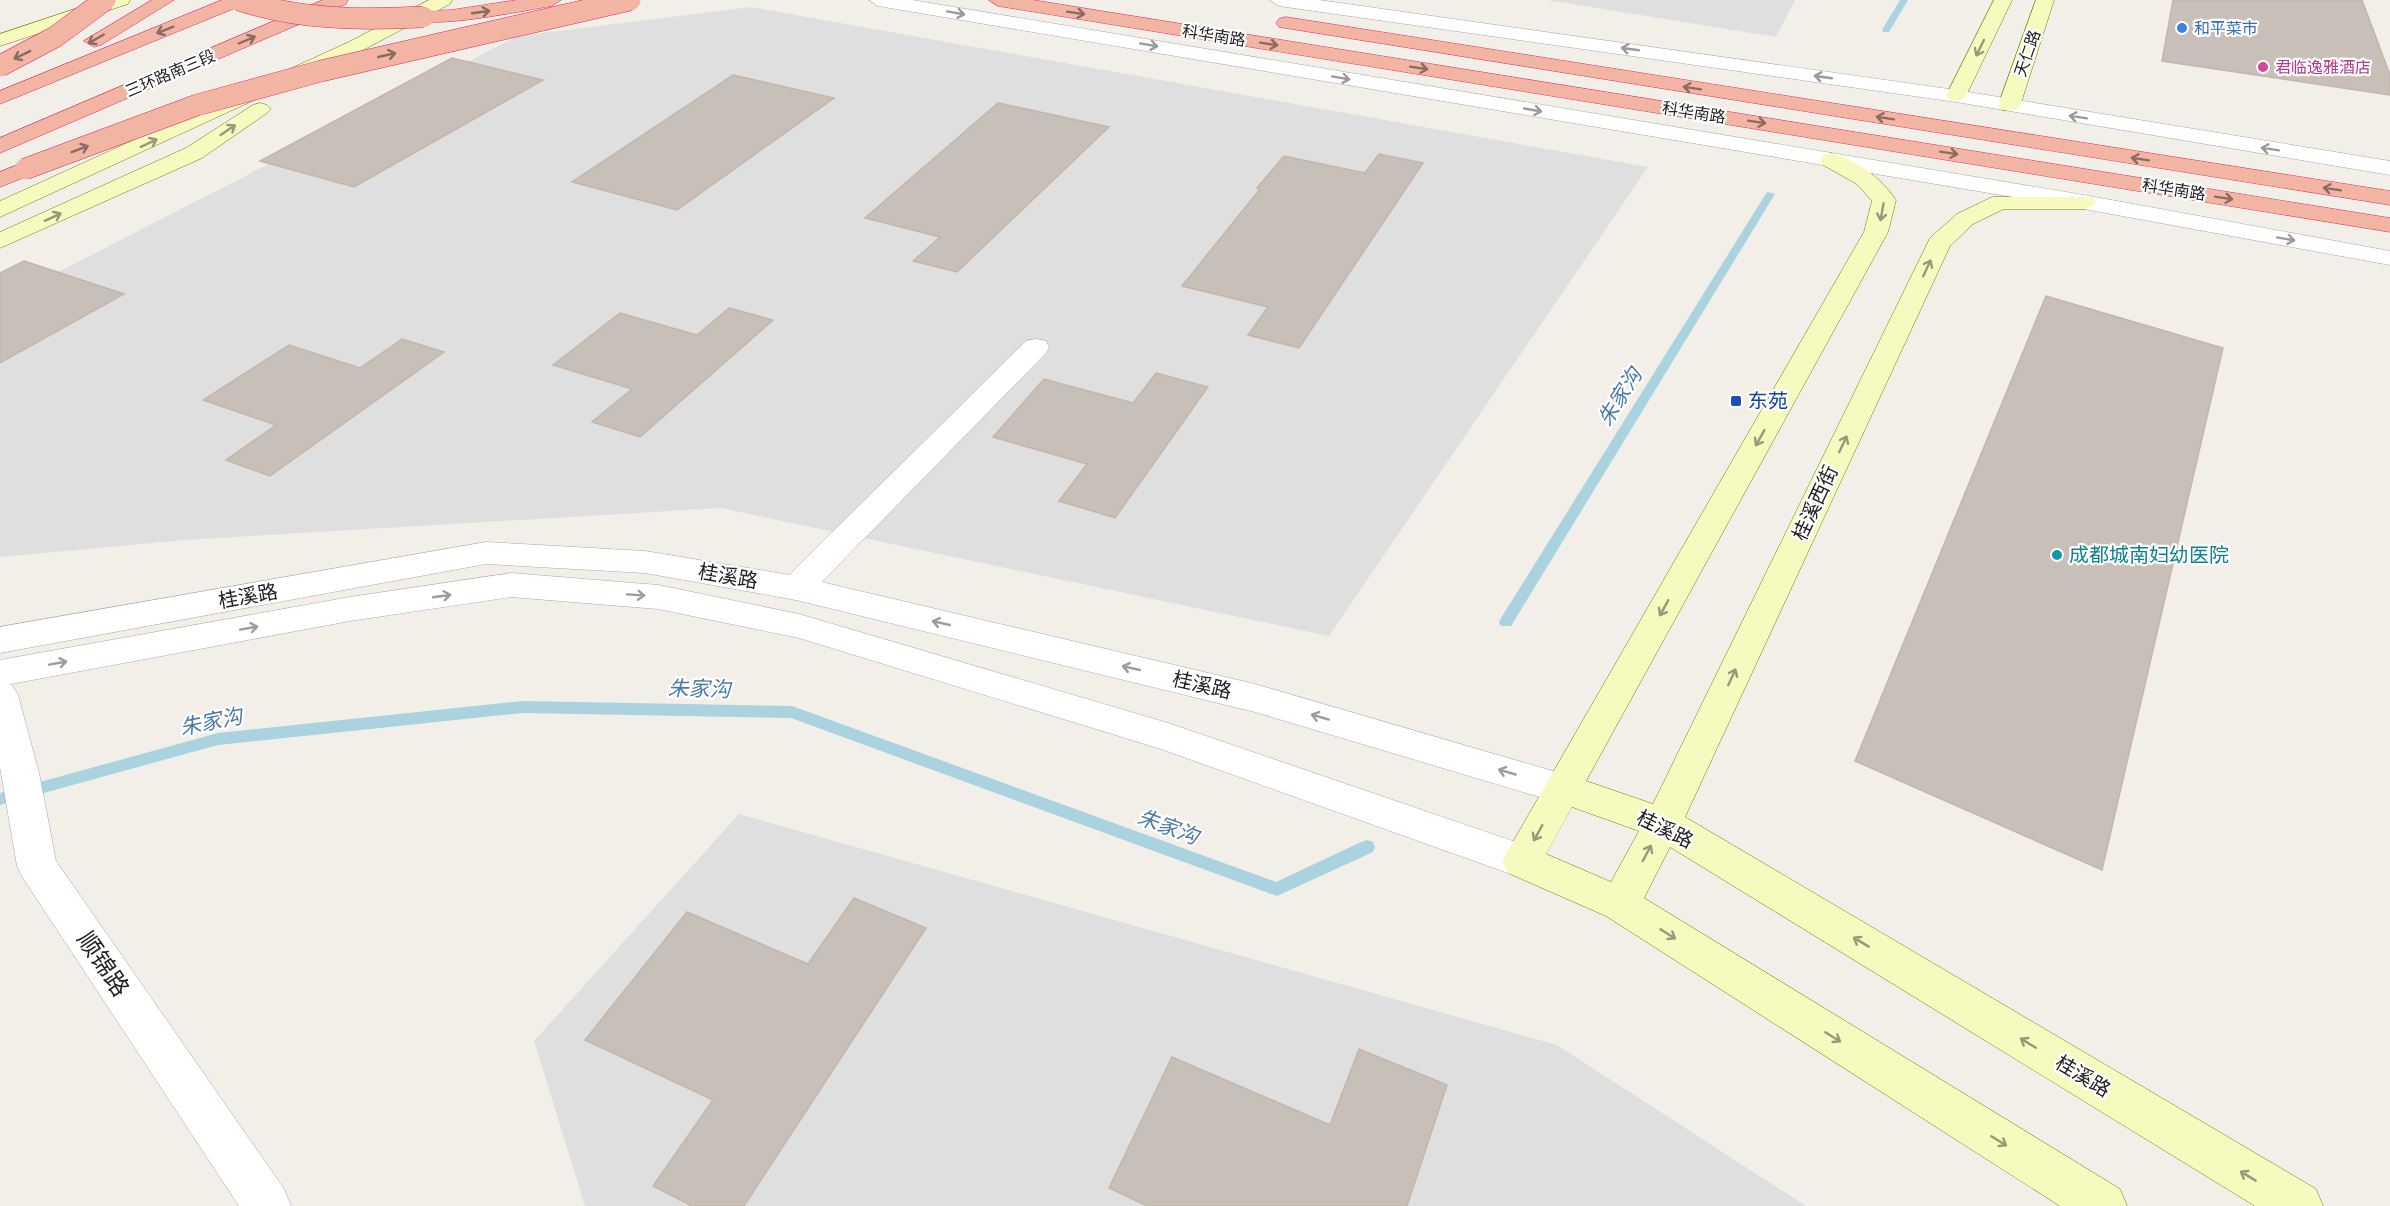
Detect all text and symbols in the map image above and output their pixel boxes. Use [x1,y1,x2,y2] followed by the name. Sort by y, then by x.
[471,6,491,17] one-way arrow
[1066,7,1086,18] one-way arrow
[946,8,966,19] one-way arrow
[2194,20,2258,39] place label: 和平菜市
[2175,21,2189,35] marker: 和平菜市
[1181,22,1247,51] street label: 科华南路
[156,25,175,36] one-way arrow
[2012,28,2045,79] street label: 天仁路
[88,33,105,45] one-way arrow
[237,34,255,45] one-way arrow
[1258,38,1278,49] one-way arrow
[1973,39,1985,57] one-way arrow
[1138,40,1158,51] one-way arrow
[1620,44,1640,55] one-way arrow
[123,47,218,102] street label: 三环路南三段
[377,49,396,61] one-way arrow
[14,50,32,62] one-way arrow
[2275,59,2371,78] place label: 君临逸雅酒店
[2256,60,2270,74] marker: 君临逸雅酒店
[1408,62,1428,73] one-way arrow
[1813,71,1833,82] one-way arrow
[1331,72,1350,83] one-way arrow
[1683,82,1703,93] one-way arrow
[1661,99,1727,128] street label: 科华南路
[1523,105,1543,116] one-way arrow
[2068,111,2088,122] one-way arrow
[1875,113,1895,124] one-way arrow
[1746,117,1766,128] one-way arrow
[219,124,236,137] one-way arrow
[140,136,158,148] one-way arrow
[70,143,89,154] one-way arrow
[2261,143,2280,154] one-way arrow
[1939,147,1958,158] one-way arrow
[2130,153,2150,164] one-way arrow
[2141,176,2207,205] street label: 科华南路
[2323,184,2343,195] one-way arrow
[2214,192,2234,203] one-way arrow
[1876,201,1887,221] one-way arrow
[44,211,62,222] one-way arrow
[2276,234,2296,245] one-way arrow
[1921,260,1933,278] one-way arrow
[1593,362,1649,431] water label: 朱家沟
[1748,390,1788,414] place label: 东苑
[1729,394,1743,408] marker: 东苑
[1754,429,1766,446] one-way arrow
[1838,436,1850,454] one-way arrow
[1788,462,1844,545] street label: 桂溪西街
[2069,544,2229,568] place label: 成都城南妇幼医院
[2050,548,2064,562] marker: 成都城南妇幼医院
[696,560,759,594] street label: 桂溪路
[217,580,280,614] street label: 桂溪路
[431,590,451,601] one-way arrow
[625,590,645,601] one-way arrow
[1658,599,1670,616] one-way arrow
[932,616,951,628] one-way arrow
[239,622,259,633] one-way arrow
[47,657,67,668] one-way arrow
[1122,662,1141,674] one-way arrow
[1170,668,1234,704] street label: 桂溪路
[1727,669,1739,687] one-way arrow
[667,676,733,703] water label: 朱家沟
[178,704,246,741] water label: 朱家沟
[1311,711,1330,722] one-way arrow
[1498,766,1517,777] one-way arrow
[1134,805,1204,851] water label: 朱家沟
[1632,806,1697,854] street label: 桂溪路
[1532,824,1544,841] one-way arrow
[1642,844,1653,862] one-way arrow
[70,926,135,1002] street label: 顺锦路
[1659,929,1676,941] one-way arrow
[1853,935,1870,947] one-way arrow
[1824,1032,1841,1044] one-way arrow
[2020,1036,2037,1048] one-way arrow
[2051,1051,2114,1103] street label: 桂溪路
[1990,1135,2007,1147] one-way arrow
[2240,1169,2257,1181] one-way arrow

